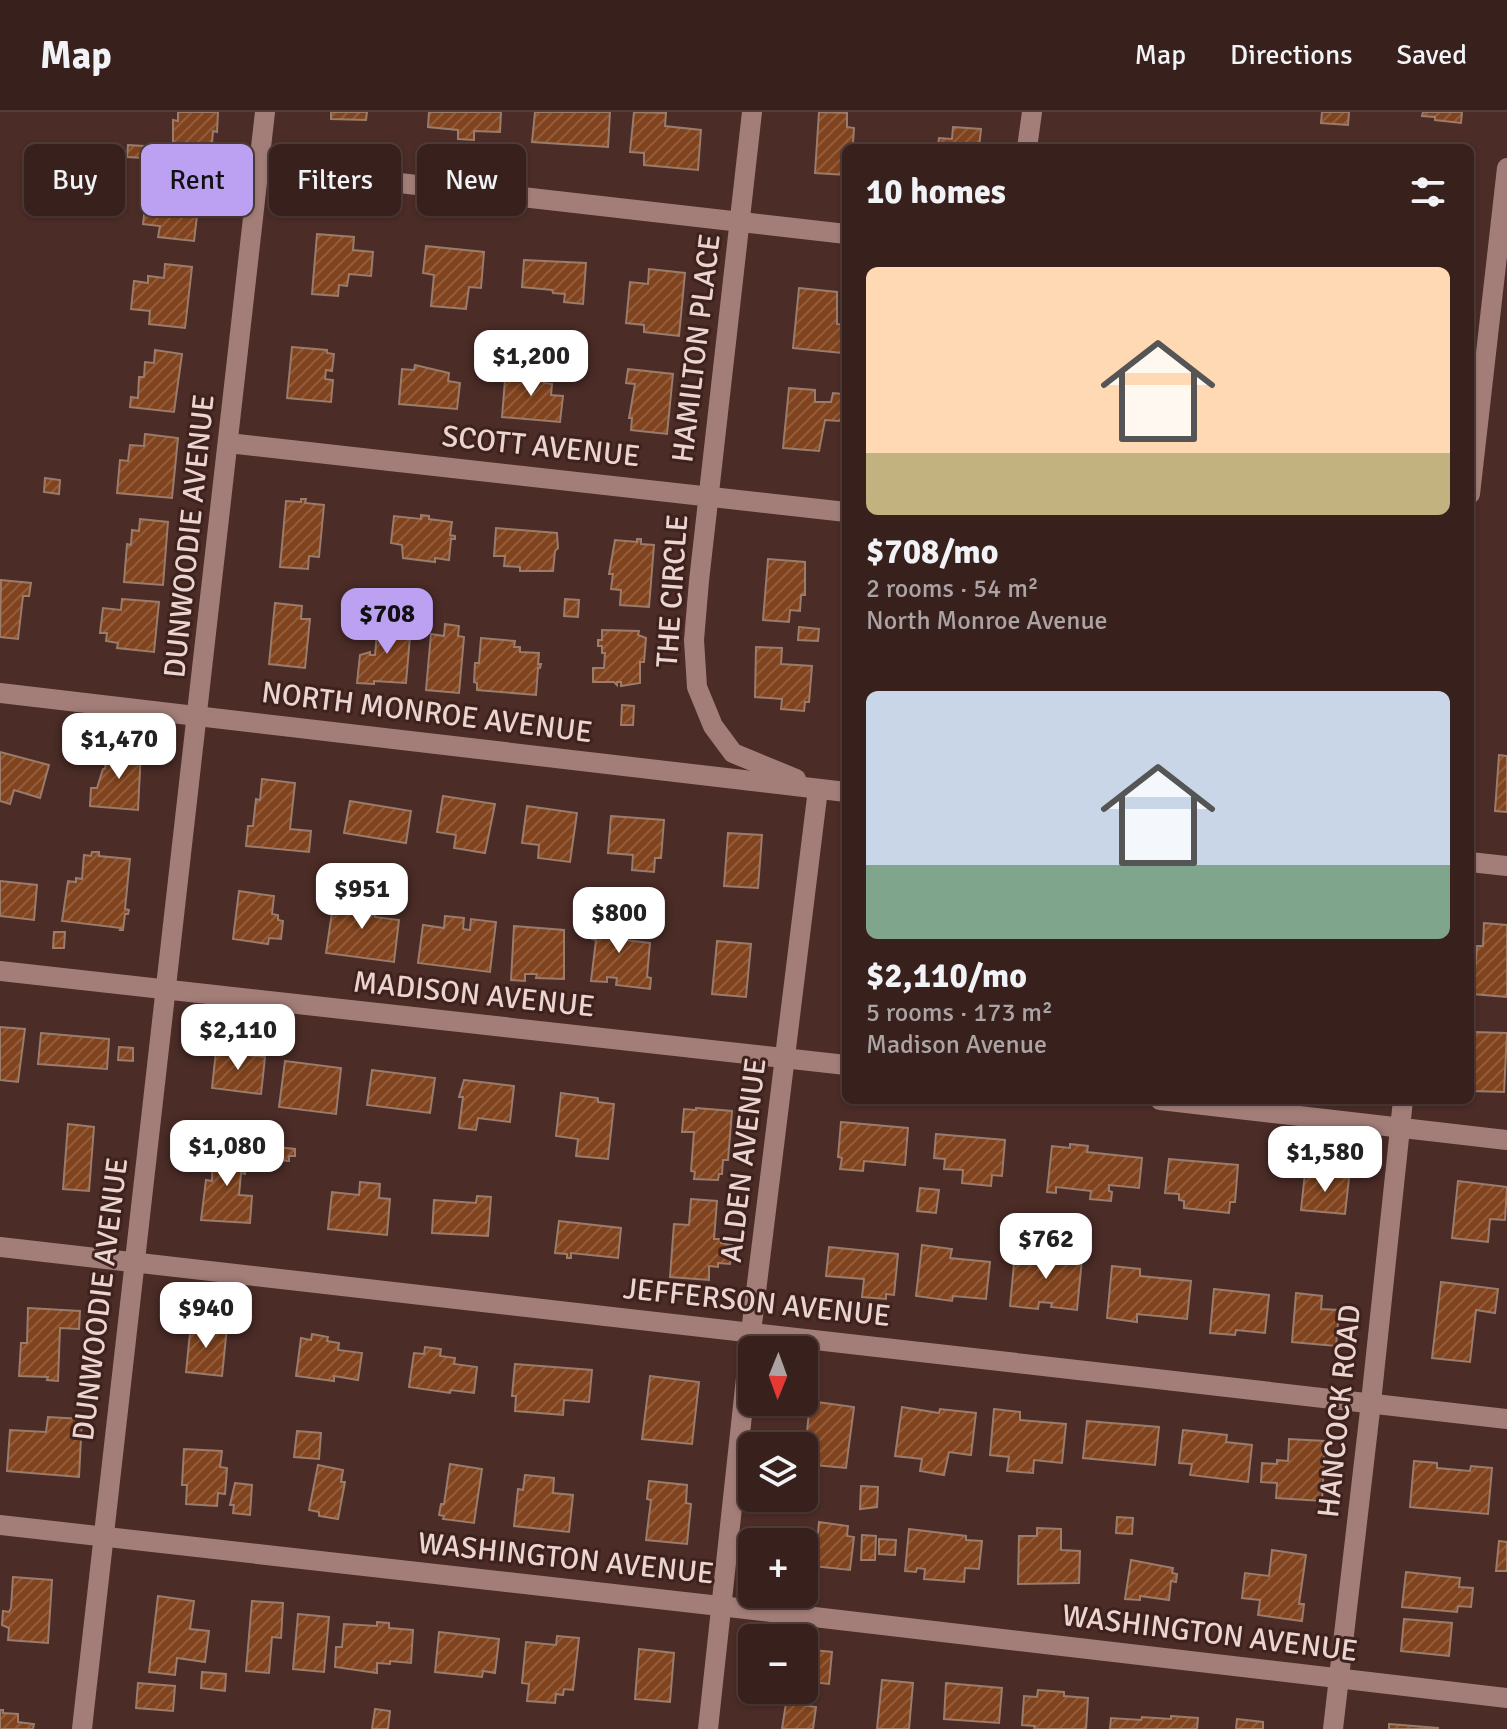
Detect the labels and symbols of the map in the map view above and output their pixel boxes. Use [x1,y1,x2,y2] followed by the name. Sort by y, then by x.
[664,232,729,464] street label: HAMILTON PLACE
[466,330,596,398] pin: $1,200
[156,392,223,680] street label: DUNWOODIE AVENUE
[440,418,642,475] street label: SCOTT AVENUE
[649,513,696,669] street label: THE CIRCLE
[340,588,434,656] pin: $708
[259,674,594,751] street label: NORTH MONROE AVENUE
[54,713,184,781] pin: $1,470
[315,863,409,931] pin: $951
[572,887,666,955] pin: $800
[351,963,597,1026] street label: MADISON AVENUE
[173,1004,303,1072] pin: $2,110
[713,1056,774,1264] street label: ALDEN AVENUE
[162,1120,292,1188] pin: $1,080
[1260,1126,1390,1194] pin: $1,580
[65,1155,136,1443] street label: DUNWOODIE AVENUE
[999,1213,1093,1281] pin: $762
[622,1270,892,1335] street label: JEFFERSON AVENUE
[159,1282,253,1350] pin: $940
[1310,1303,1369,1519] street label: HANCOCK ROAD
[738,1336,818,1416] north arrow
[416,1525,716,1592] street label: WASHINGTON AVENUE
[1060,1597,1360,1670] street label: WASHINGTON AVENUE

